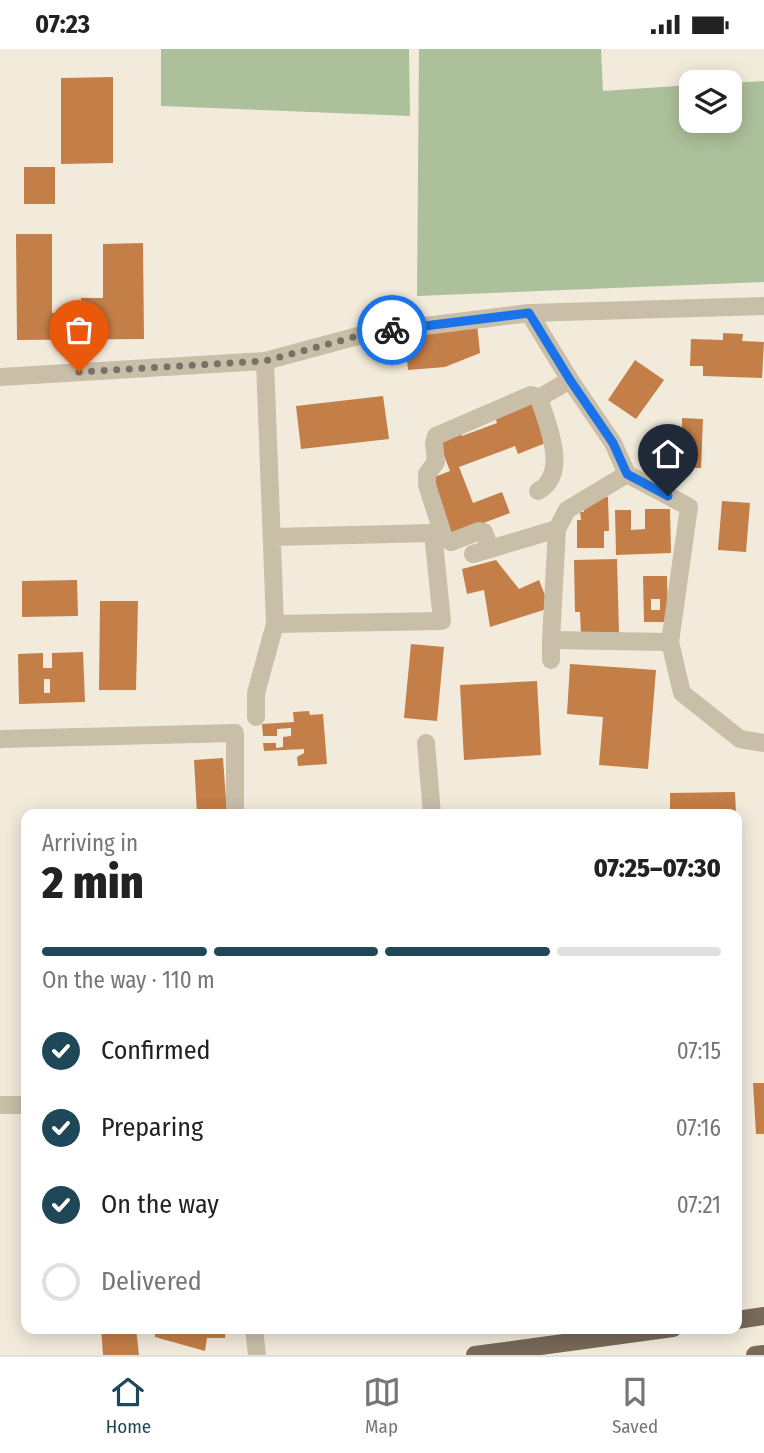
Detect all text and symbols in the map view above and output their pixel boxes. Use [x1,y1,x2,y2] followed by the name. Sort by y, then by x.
[35,9,90,40] text: 07:23
[679,70,742,133] map controls
[679,70,742,133] button: layers
[357,295,427,365] courier
[49,300,109,372] pin
[60,311,98,349] icon: bag
[373,311,411,349] icon: bike
[638,424,698,496] pin
[649,435,687,473] icon: home
[42,829,138,857] text: Arriving in
[594,853,721,884] text: 07:25–07:30
[42,855,144,910] text: 2 min
[42,966,215,994] text: On the way · 110 m
[42,1032,80,1070] icon: check
[101,1035,211,1066] text: Confirmed
[677,1037,721,1065] text: 07:15
[42,1109,80,1147] icon: check
[101,1112,203,1143] text: Preparing
[676,1114,721,1142] text: 07:16
[42,1186,80,1224] icon: check
[101,1189,219,1220] text: On the way
[677,1191,721,1219] text: 07:21
[101,1266,202,1297] text: Delivered
[106,1373,151,1438] tab: Home
[363,1373,401,1438] tab: Map
[612,1373,658,1438] tab: Saved

